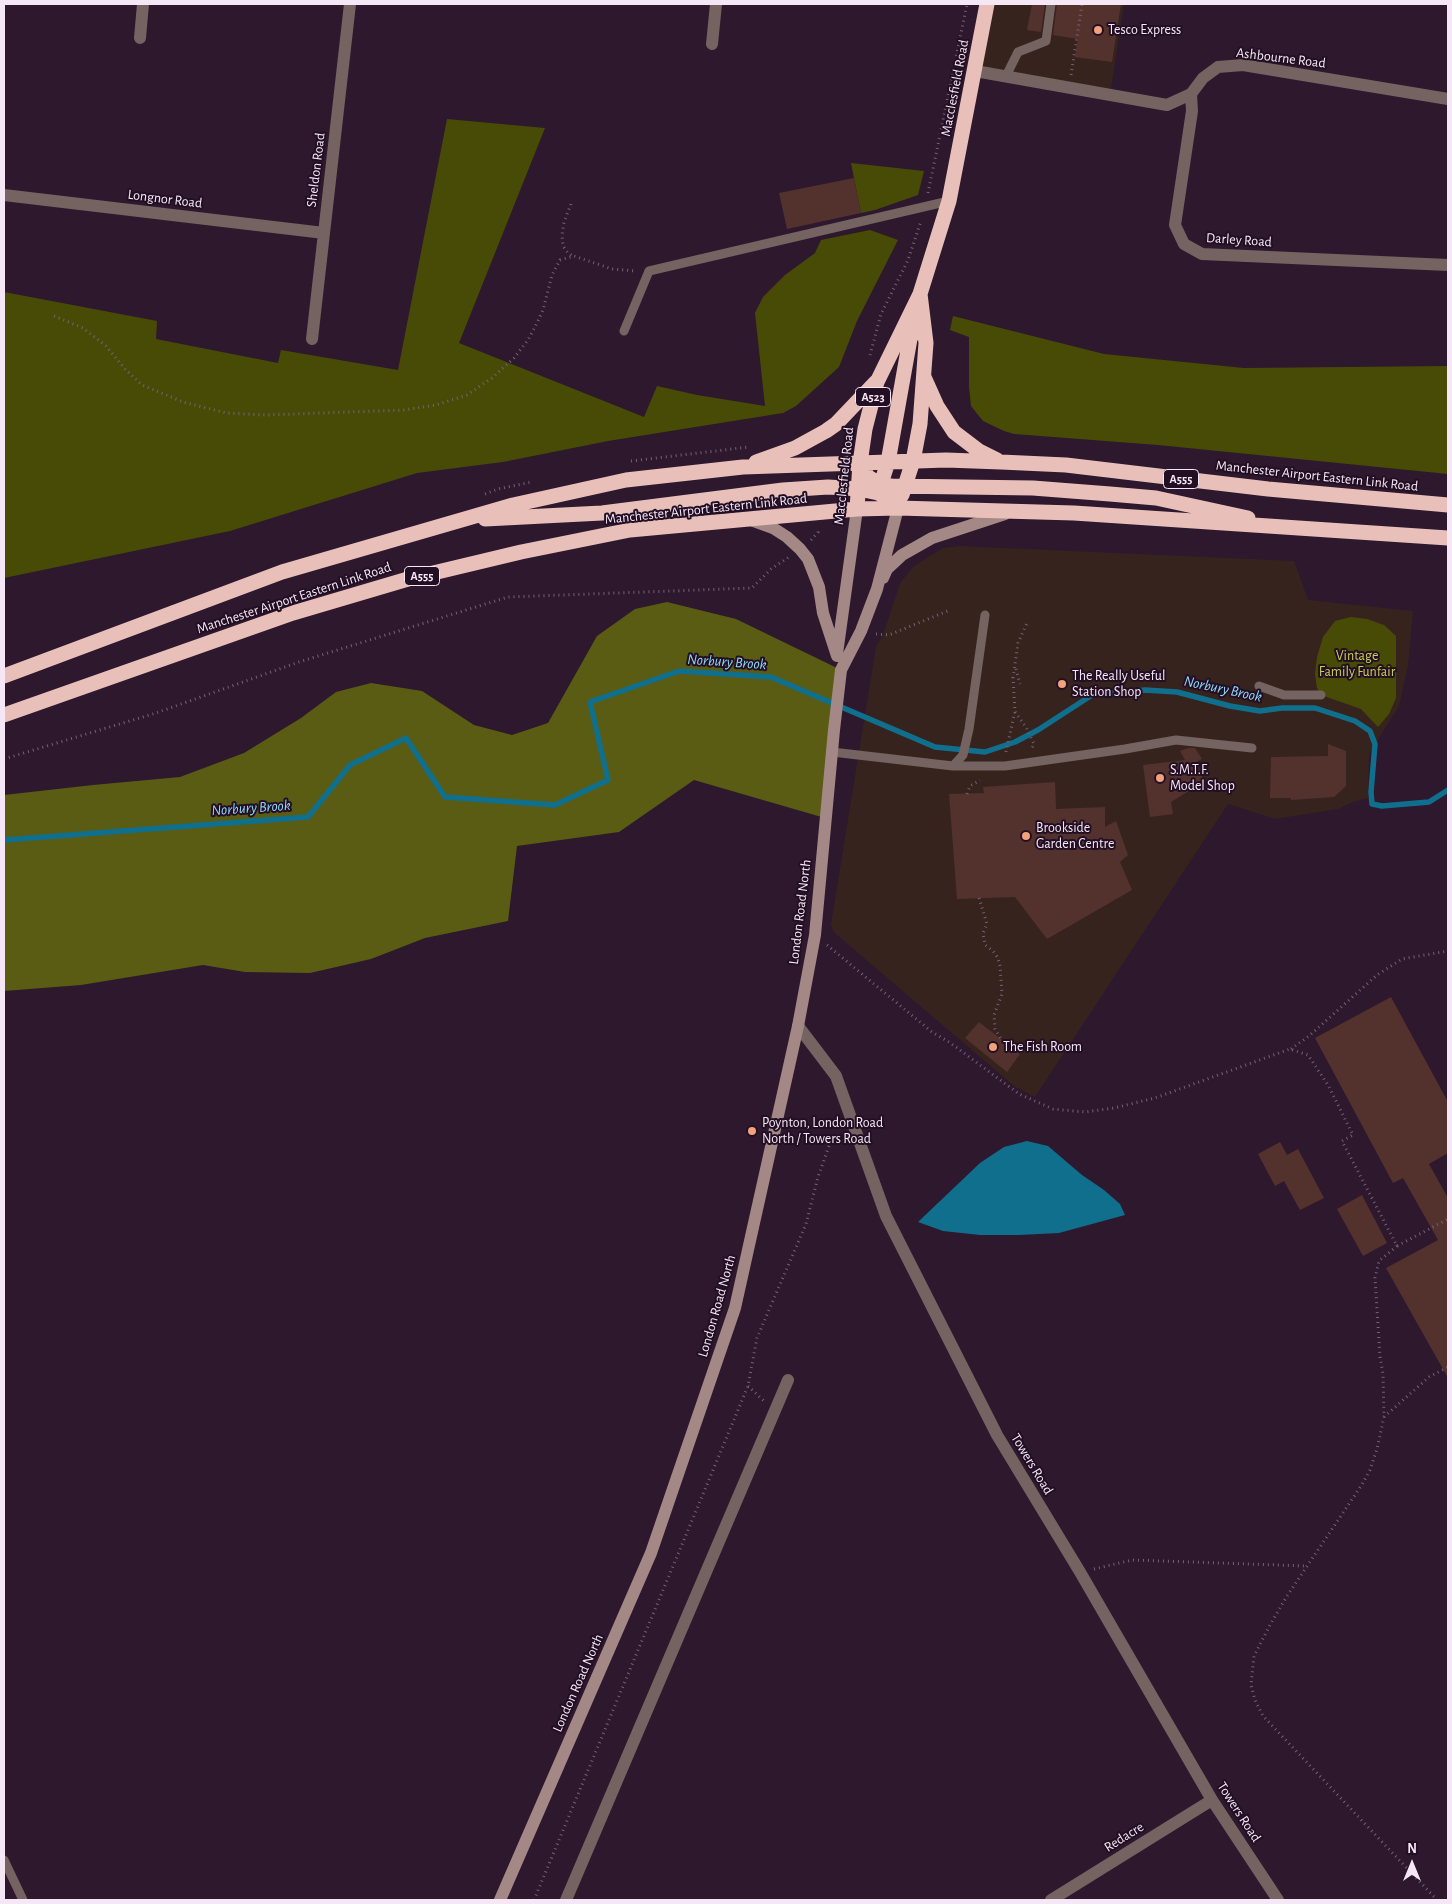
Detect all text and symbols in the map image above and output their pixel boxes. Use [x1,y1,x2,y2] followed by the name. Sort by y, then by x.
[1108,22,1181,38] place label: Tesco Express
[1092,24,1104,36] marker: Tesco Express
[937,38,973,138] street label: Macclesfield Road
[1235,44,1327,72] street label: Ashbourne Road
[303,132,329,208] street label: Sheldon Road
[127,186,203,212] street label: Longnor Road
[1206,229,1272,251] street label: Darley Road
[856,388,890,407] road number: A523
[831,426,857,526] street label: Macclesfield Road
[1215,457,1419,495] street label: Manchester Airport Eastern Link Road
[1164,469,1198,488] road number: A555
[604,490,808,528] street label: Manchester Airport Eastern Link Road
[195,559,393,637] street label: Manchester Airport Eastern Link Road
[404,566,440,586] road number: A555
[1319,648,1395,680] park label: Vintage Family Funfair
[687,650,767,674] water label: Norbury Brook
[1072,668,1165,700] place label: The Really Useful Station Shop
[1182,672,1264,706] water label: Norbury Brook
[1056,678,1068,690] marker: The Really Useful Station Shop
[1170,762,1235,794] place label: S.M.T.F. Model Shop
[1154,772,1166,784] marker: S.M.T.F. Model Shop
[211,796,291,820] water label: Norbury Brook
[1036,820,1114,852] place label: Brookside Garden Centre
[1020,830,1032,842] marker: Brookside Garden Centre
[785,859,815,965] street label: London Road North
[1003,1039,1082,1055] place label: The Fish Room
[987,1041,999,1053] marker: The Fish Room
[762,1115,883,1148] place label: Poynton, London Road North / Towers Road
[746,1125,758,1137] marker: Poynton, London Road North / Towers Road
[694,1253,740,1359] street label: London Road North
[1007,1430,1057,1498] street label: Towers Road
[549,1631,607,1735] street label: London Road North
[1213,1779,1265,1845] street label: Towers Road
[1101,1818,1147,1856] street label: Redacre
[1387,1839,1437,1889] north arrow
[1407,1842,1417,1856] text: N

